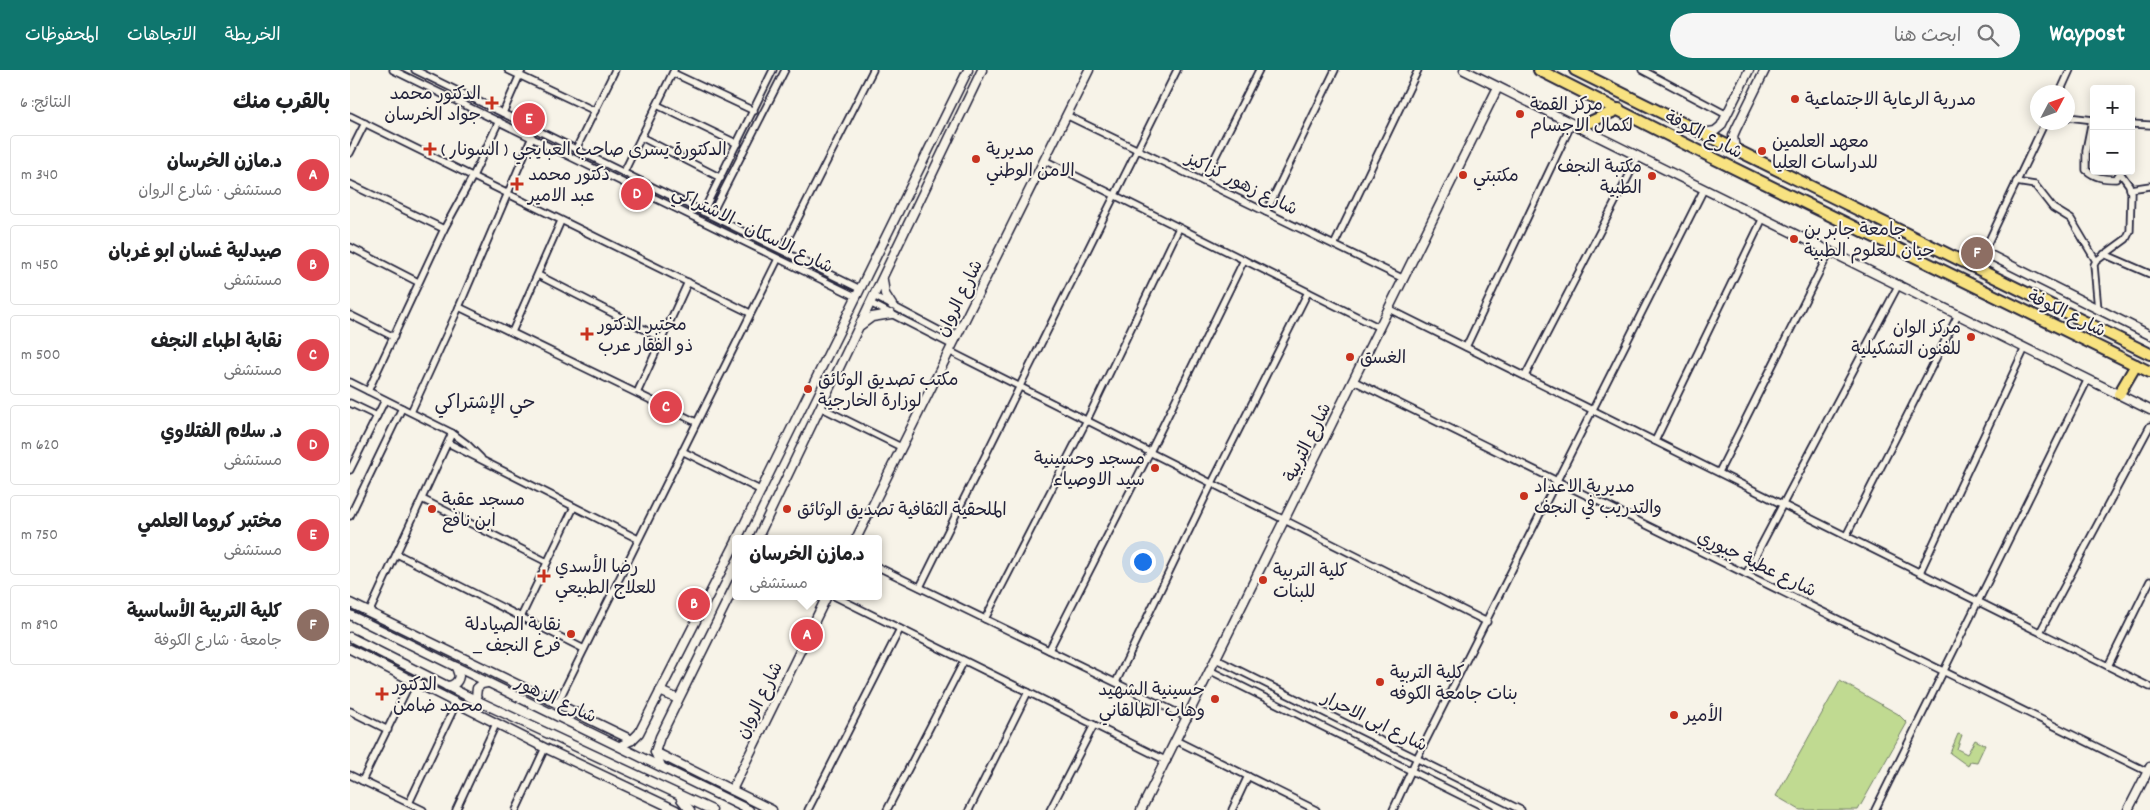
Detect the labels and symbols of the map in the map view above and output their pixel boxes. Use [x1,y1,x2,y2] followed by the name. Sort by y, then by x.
[384,83,481,129] place label: الدكتور محمد جواد الخرسان
[2030,85,2075,130] north arrow
[1805,89,1976,114] place label: مدرية الرعاية الاجتماعية
[1789,93,1801,105] marker: مدرية الرعاية الاجتماعية
[1530,94,1633,140] place label: مركز القمة لكمال الاجسام
[485,96,499,110] marker: الدكتور محمد جواد الخرسان
[513,100,545,138] pin: E
[1660,106,1746,167] street label: شارع الكوفة
[1514,108,1526,120] marker: مركز القمة لكمال الاجسام
[1772,131,1878,177] place label: معهد العلمين للدراسات العليا
[441,139,727,165] place label: الدكتورة يسرى صاحب العبايجي ( السونار )
[986,139,1075,186] place label: مديرية الامن الوطني
[423,142,437,156] marker: الدكتورة يسرى صاحب العبايجي ( السونار )
[1756,145,1768,157] marker: معهد العلمين للدراسات العليا
[1179,147,1301,223] street label: شارع زهور كزاكيز
[970,153,982,165] marker: مديرية الامن الوطني
[1557,156,1642,202] place label: مكتبة النجف الطبية
[526,164,610,210] place label: دكتور محمد عبد الامير
[1473,165,1519,191] place label: مكتبتي
[1457,169,1469,181] marker: مكتبتي
[1646,170,1658,182] marker: مكتبة النجف الطبية
[621,175,653,213] pin: D
[510,177,524,191] marker: دكتور محمد عبد الامير
[667,181,837,282] street label: شارع الاسكان - الاشتراكي
[1804,219,1935,265] place label: جامعة جابر بن حيان للعلوم الطبية
[1788,233,1800,245] marker: جامعة جابر بن حيان للعلوم الطبية
[1961,234,1993,272] pin: F
[932,256,991,342] street label: شارع الروان
[2022,285,2109,345] street label: شارع الكوفة
[596,314,693,360] place label: مختبر الدكتور ذو الفقار عرب
[1851,317,1961,363] place label: مركز الوان للفنون التشكيلية
[580,327,594,341] marker: مختبر الدكتور ذو الفقار عرب
[1965,331,1977,343] marker: مركز الوان للفنون التشكيلية
[1360,347,1406,372] place label: الغسق
[1344,351,1356,363] marker: الغسق
[818,369,959,415] place label: مكتب تصديق الوثائق لوزارة الخارجية
[802,383,814,395] marker: مكتب تصديق الوثائق لوزارة الخارجية
[650,388,682,426] pin: C
[434,391,536,418] district label: حي الإشتراكي
[1279,399,1339,487] street label: شارع التربية
[1034,448,1145,494] place label: مسجد وحسينية سيد الاوصياء
[1149,462,1161,474] marker: مسجد وحسينية سيد الاوصياء
[1534,476,1662,522] place label: مديرية الاعداد والتدريب في النجف
[442,489,525,535] place label: مسجد عقبة ابن نافع
[1518,490,1530,502] marker: مديرية الاعداد والتدريب في النجف
[797,499,1007,524] place label: الملحقية الثقافية تصديق الوثائق
[426,503,438,515] marker: مسجد عقبة ابن نافع
[781,503,793,515] marker: الملحقية الثقافية تصديق الوثائق
[1692,526,1820,605] street label: شارع عطية جبوري
[1130,549,1156,575] your location
[555,554,656,603] place label: رضا الأسدي للعلاج الطبيعي
[1273,560,1348,606] place label: كلية التربية للبنات
[537,569,551,583] marker: رضا الأسدي للعلاج الطبيعي
[1257,574,1269,586] marker: كلية التربية للبنات
[678,585,710,623] pin: B
[465,614,561,660] place label: نقابة الصيادلة _ فرع النجف
[791,616,823,654] pin: A
[565,628,577,640] marker: نقابة الصيادلة _ فرع النجف
[732,658,791,744] street label: شارع الروان
[1390,662,1518,708] place label: كلية التربية بنات جامعة الكوفه
[509,671,600,731] street label: شارع الزهور
[391,674,483,720] place label: الدكتور محمد ضامن
[1374,676,1386,688] marker: كلية التربية بنات جامعة الكوفه
[1098,679,1205,726] place label: حسينية الشهيد وهاب الطالقاني
[1315,686,1431,760] street label: شارع ابی الاحرار
[375,687,389,701] marker: الدكتور محمد ضامن
[1209,693,1221,705] marker: حسينية الشهيد وهاب الطالقاني
[1682,703,1723,730] place label: الأمير
[1668,709,1680,721] marker: الأمير

